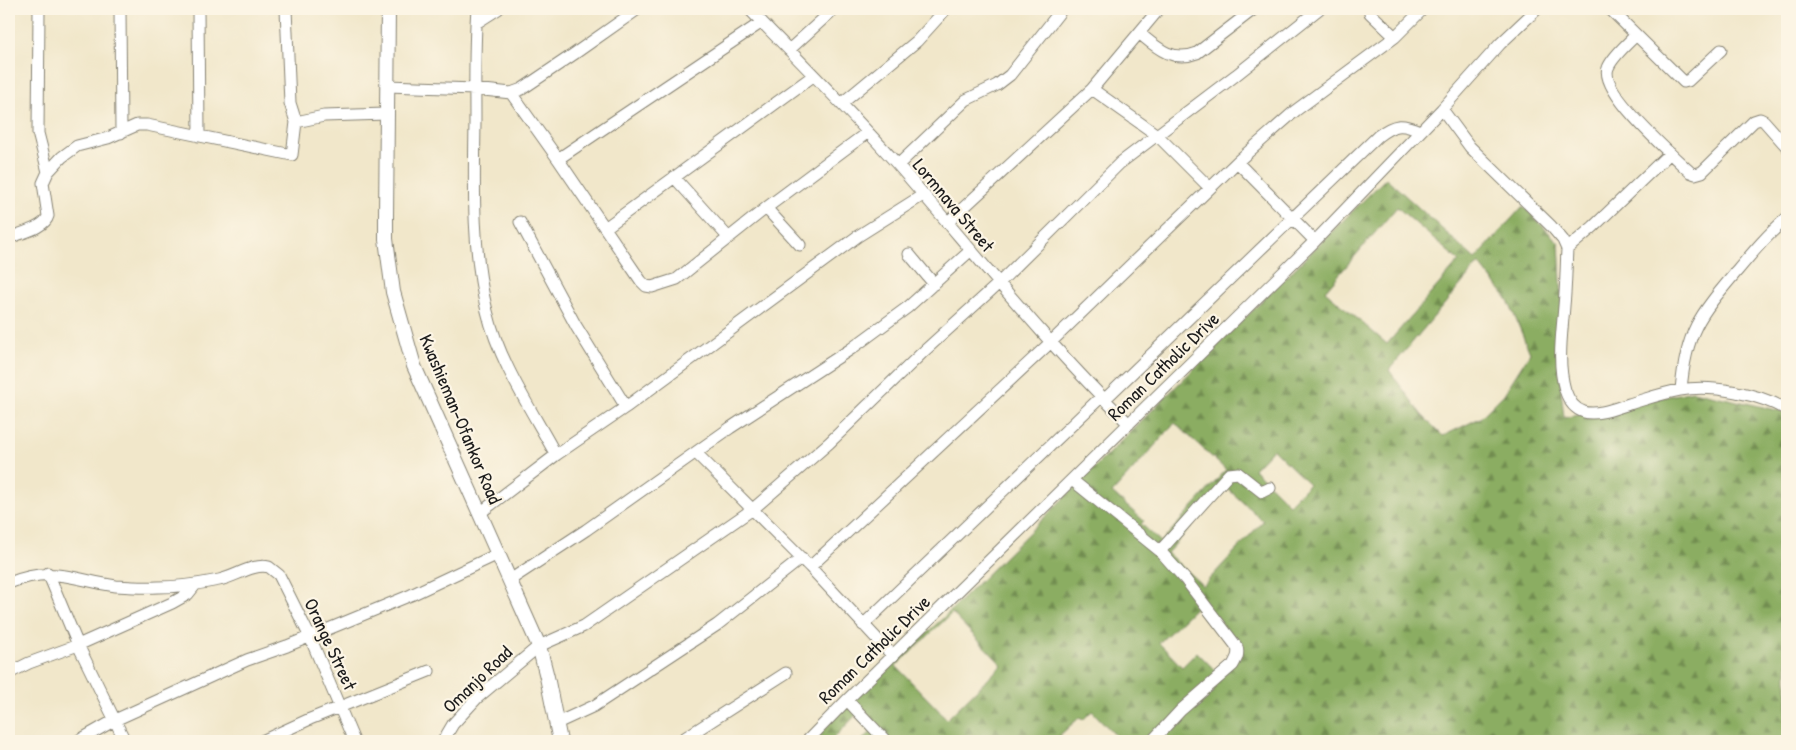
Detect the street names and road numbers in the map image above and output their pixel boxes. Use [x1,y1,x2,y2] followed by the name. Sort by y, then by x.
[907,153,1001,258] street label: Lormnava Street
[1101,305,1225,426] street label: Roman Catholic Drive
[414,330,509,508] street label: Kwashieman-Ofankor Road
[812,588,936,709] street label: Roman Catholic Drive
[298,594,364,695] street label: Orange Street
[437,639,518,719] street label: Omanjo Road

